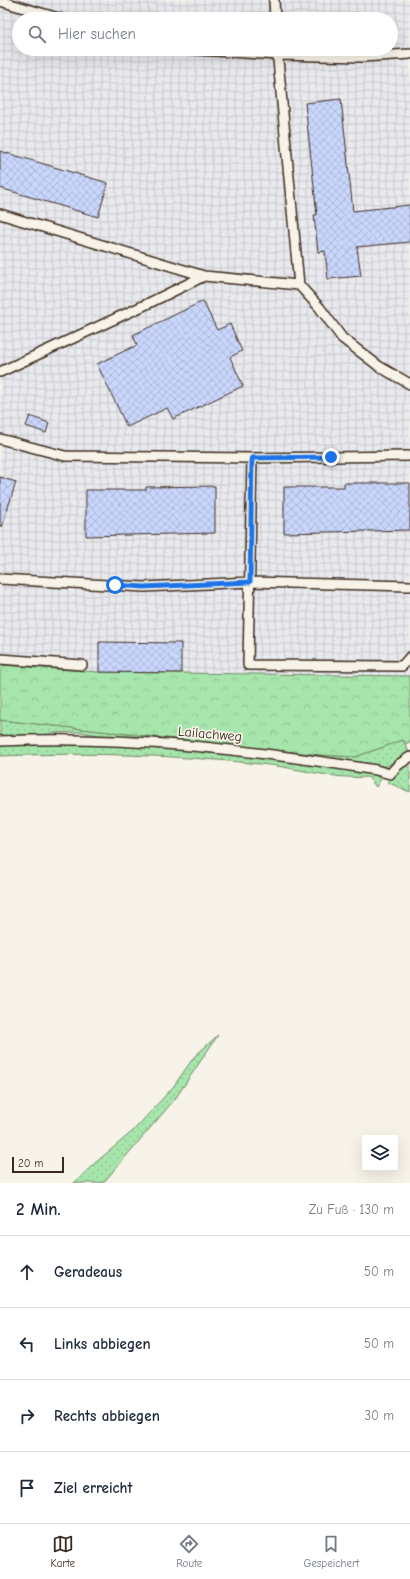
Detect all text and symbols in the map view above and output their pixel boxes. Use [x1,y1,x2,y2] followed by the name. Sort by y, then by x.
[12,12,398,56] search box
[26,23,48,45] icon: search
[58,25,136,43] text: Hier suchen
[322,448,340,466] route end
[106,576,124,594] route start
[177,723,243,745] street label: Lailachweg
[362,1135,398,1171] map controls
[362,1135,398,1171] button: layers
[12,1155,64,1174] scale bar
[18,1157,43,1170] text: 20 m
[16,1200,61,1219] text: 2 Min.
[309,1202,394,1217] text: Zu Fuß · 130 m
[16,1261,38,1283] icon: ahead
[54,1263,122,1281] text: Geradeaus
[364,1264,394,1279] text: 50 m
[16,1333,38,1355] icon: left
[54,1335,151,1353] text: Links abbiegen
[364,1336,394,1351] text: 50 m
[16,1405,38,1427] icon: right
[54,1407,160,1425] text: Rechts abbiegen
[364,1408,394,1423] text: 30 m
[16,1477,38,1499] icon: arrive
[54,1479,132,1497] text: Ziel erreicht
[51,1533,75,1570] tab: Karte
[176,1533,202,1570] tab: Route
[303,1533,359,1570] tab: Gespeichert

